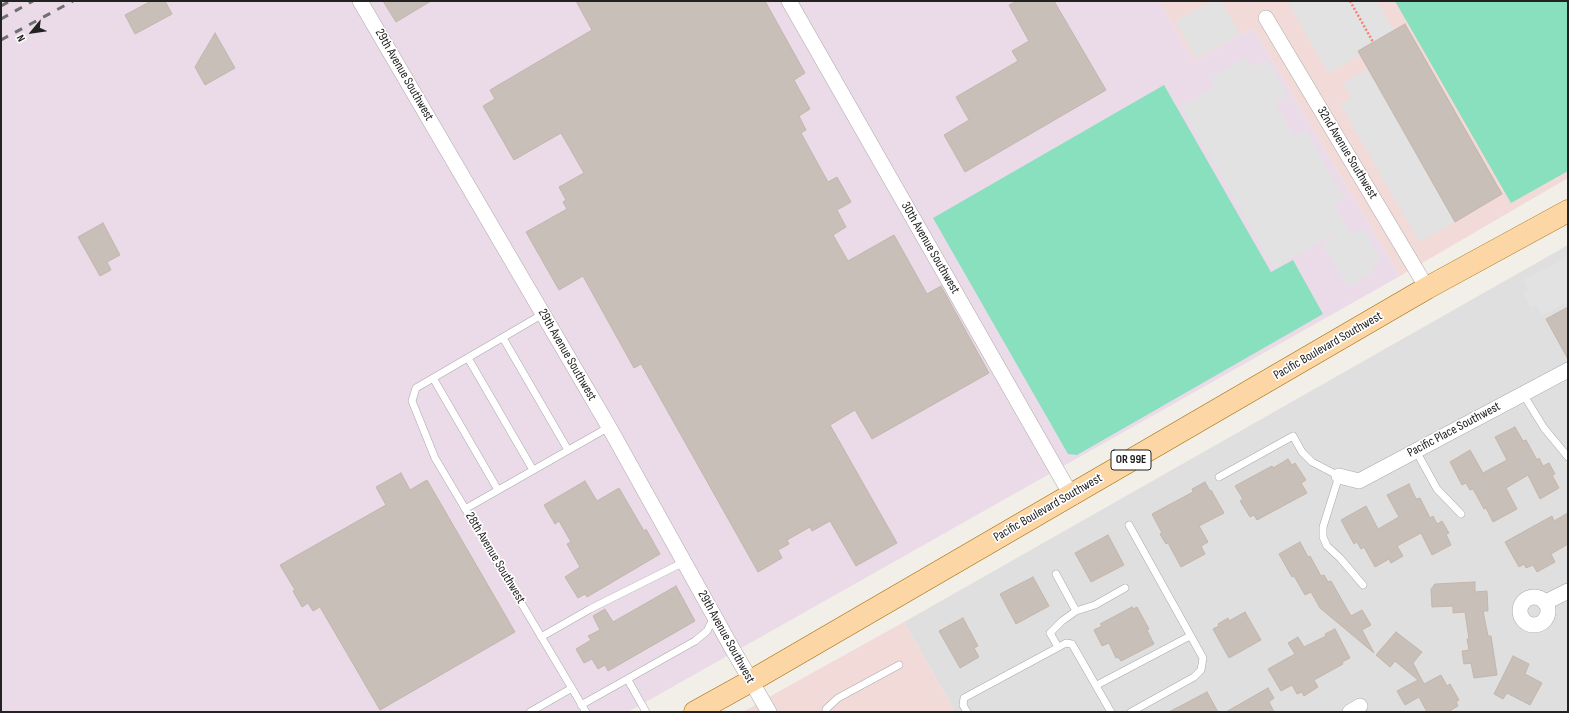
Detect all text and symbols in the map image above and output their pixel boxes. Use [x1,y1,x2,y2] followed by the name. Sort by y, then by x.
[12,12,52,52] north arrow
[371,26,437,124] street label: 29th Avenue Southwest
[14,32,28,44] text: N
[1313,104,1381,202] street label: 32nd Avenue Southwest
[897,199,963,297] street label: 30th Avenue Southwest
[534,306,600,404] street label: 29th Avenue Southwest
[1271,309,1385,383] street label: Pacific Boulevard Southwest
[1405,399,1503,461] street label: Pacific Place Southwest
[1111,450,1151,470] road number: OR 99E
[991,471,1105,545] street label: Pacific Boulevard Southwest
[462,510,528,606] street label: 28th Avenue Southwest
[694,588,758,686] street label: 29th Avenue Southwest

